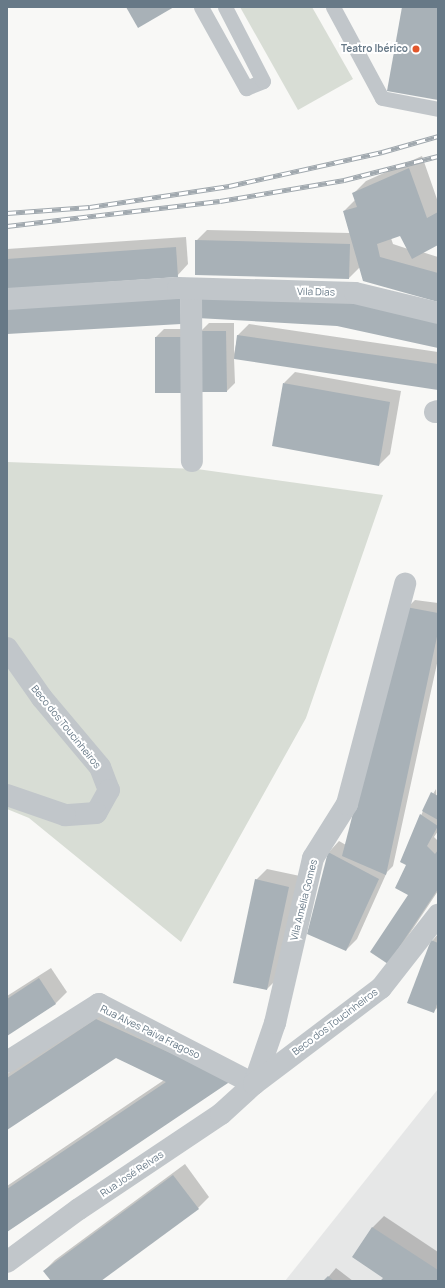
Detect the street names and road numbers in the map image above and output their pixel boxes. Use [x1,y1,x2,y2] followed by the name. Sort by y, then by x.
[297,286,335,298] street label: Vila Dias
[29,683,103,771] street label: Beco dos Toucinheiros
[288,858,320,942] street label: Vila Amélia Gomes
[290,986,380,1058] street label: Beco dos Toucinheiros
[98,1003,202,1061] street label: Rua Alves Paiva Fragoso
[98,1148,166,1200] street label: Rua José Relvas

